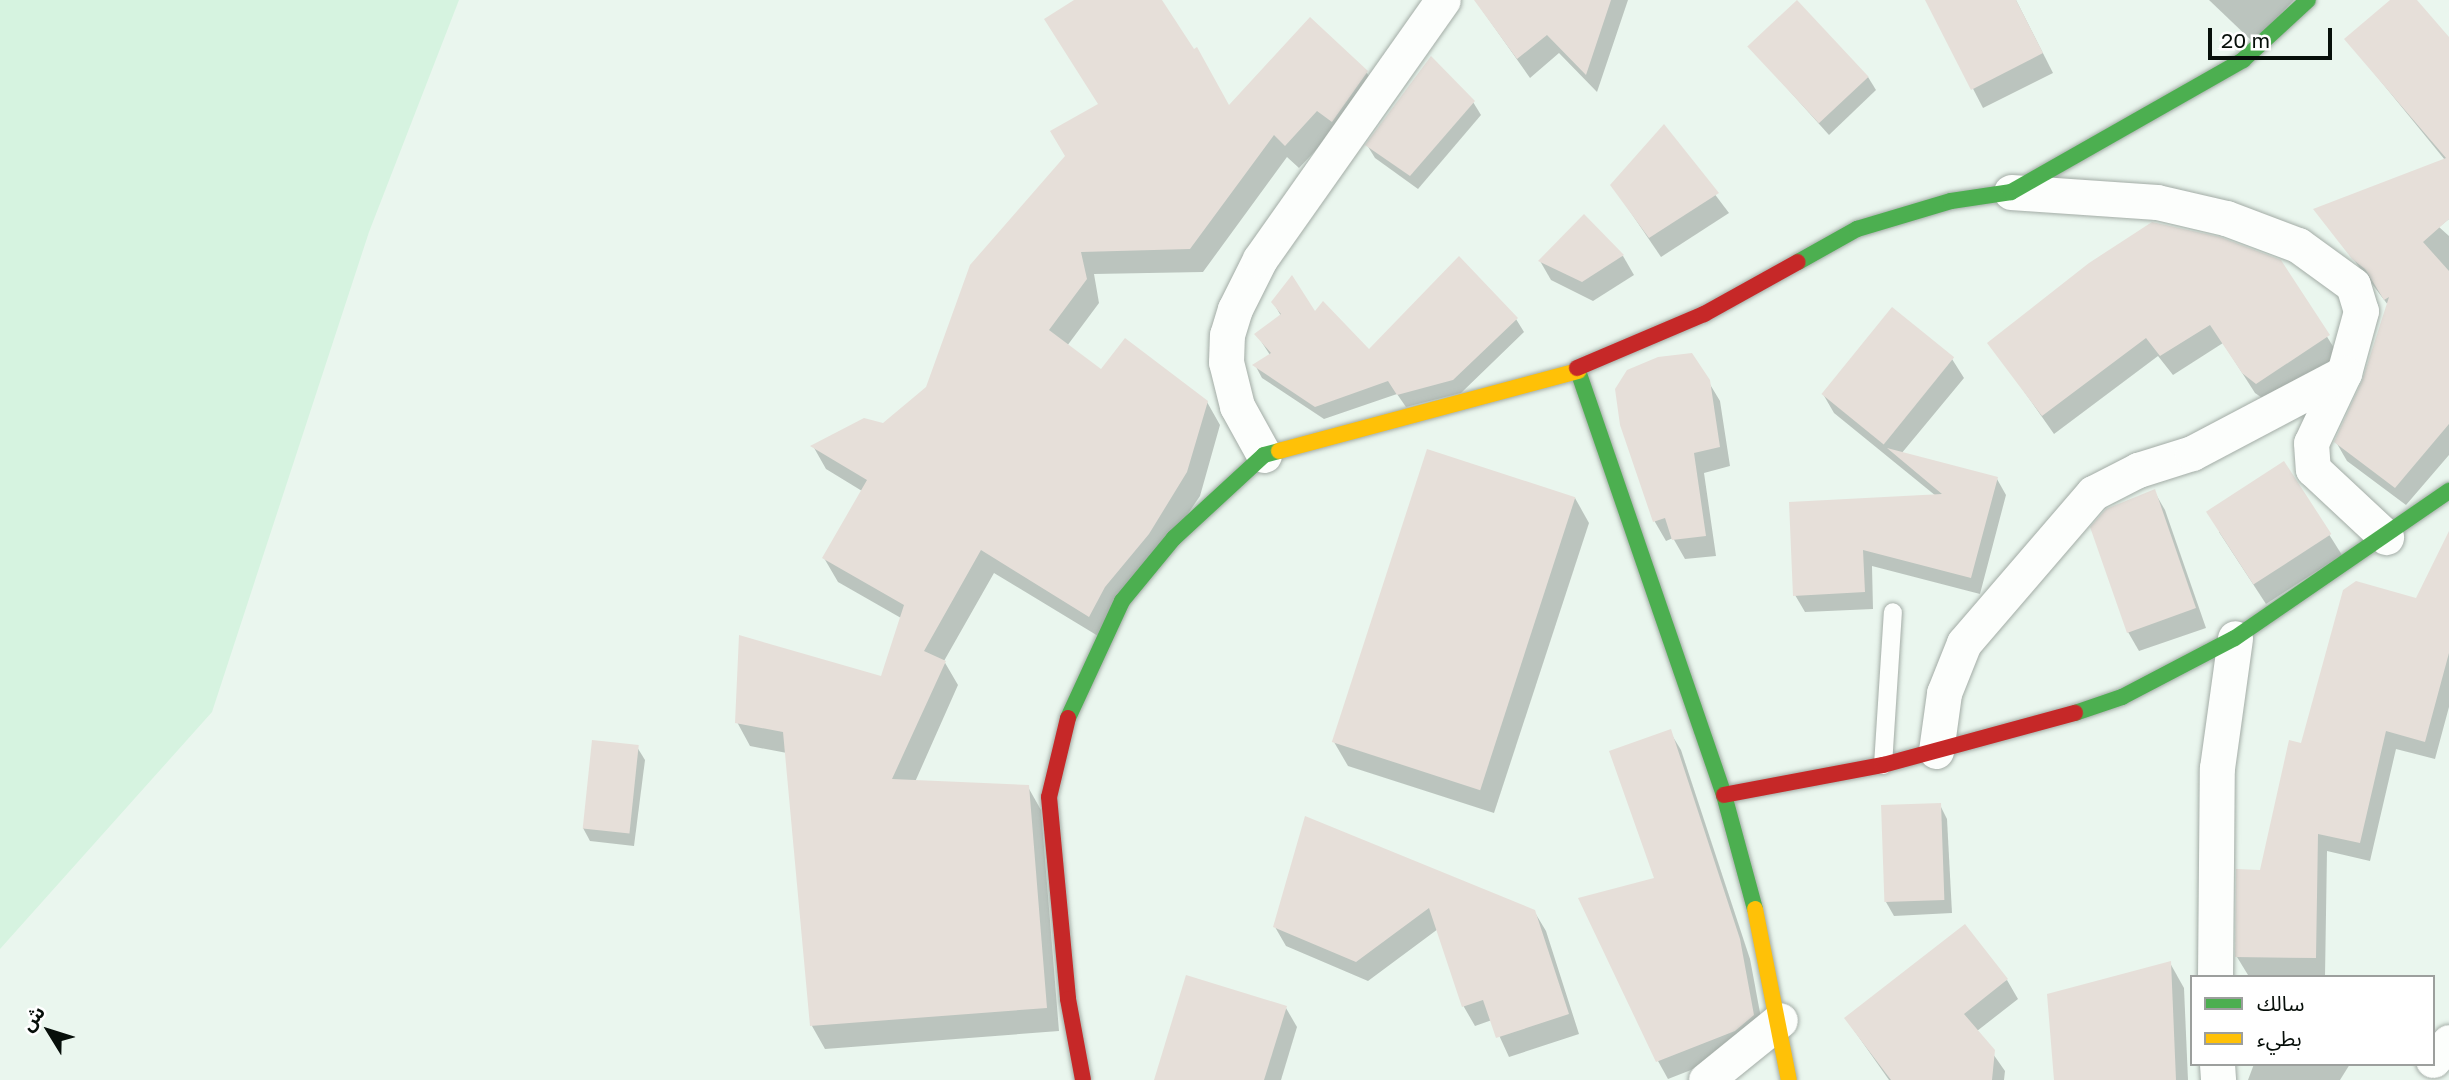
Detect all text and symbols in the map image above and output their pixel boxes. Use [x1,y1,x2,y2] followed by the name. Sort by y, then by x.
[2211,14,2335,58] scale bar
[2221,27,2270,53] text: 20 m
[2190,975,2435,1066] legend
[2257,990,2304,1016] text: سالك
[14,996,84,1066] north arrow
[15,1000,49,1035] text: ش
[2257,1025,2302,1051] text: بطيء

